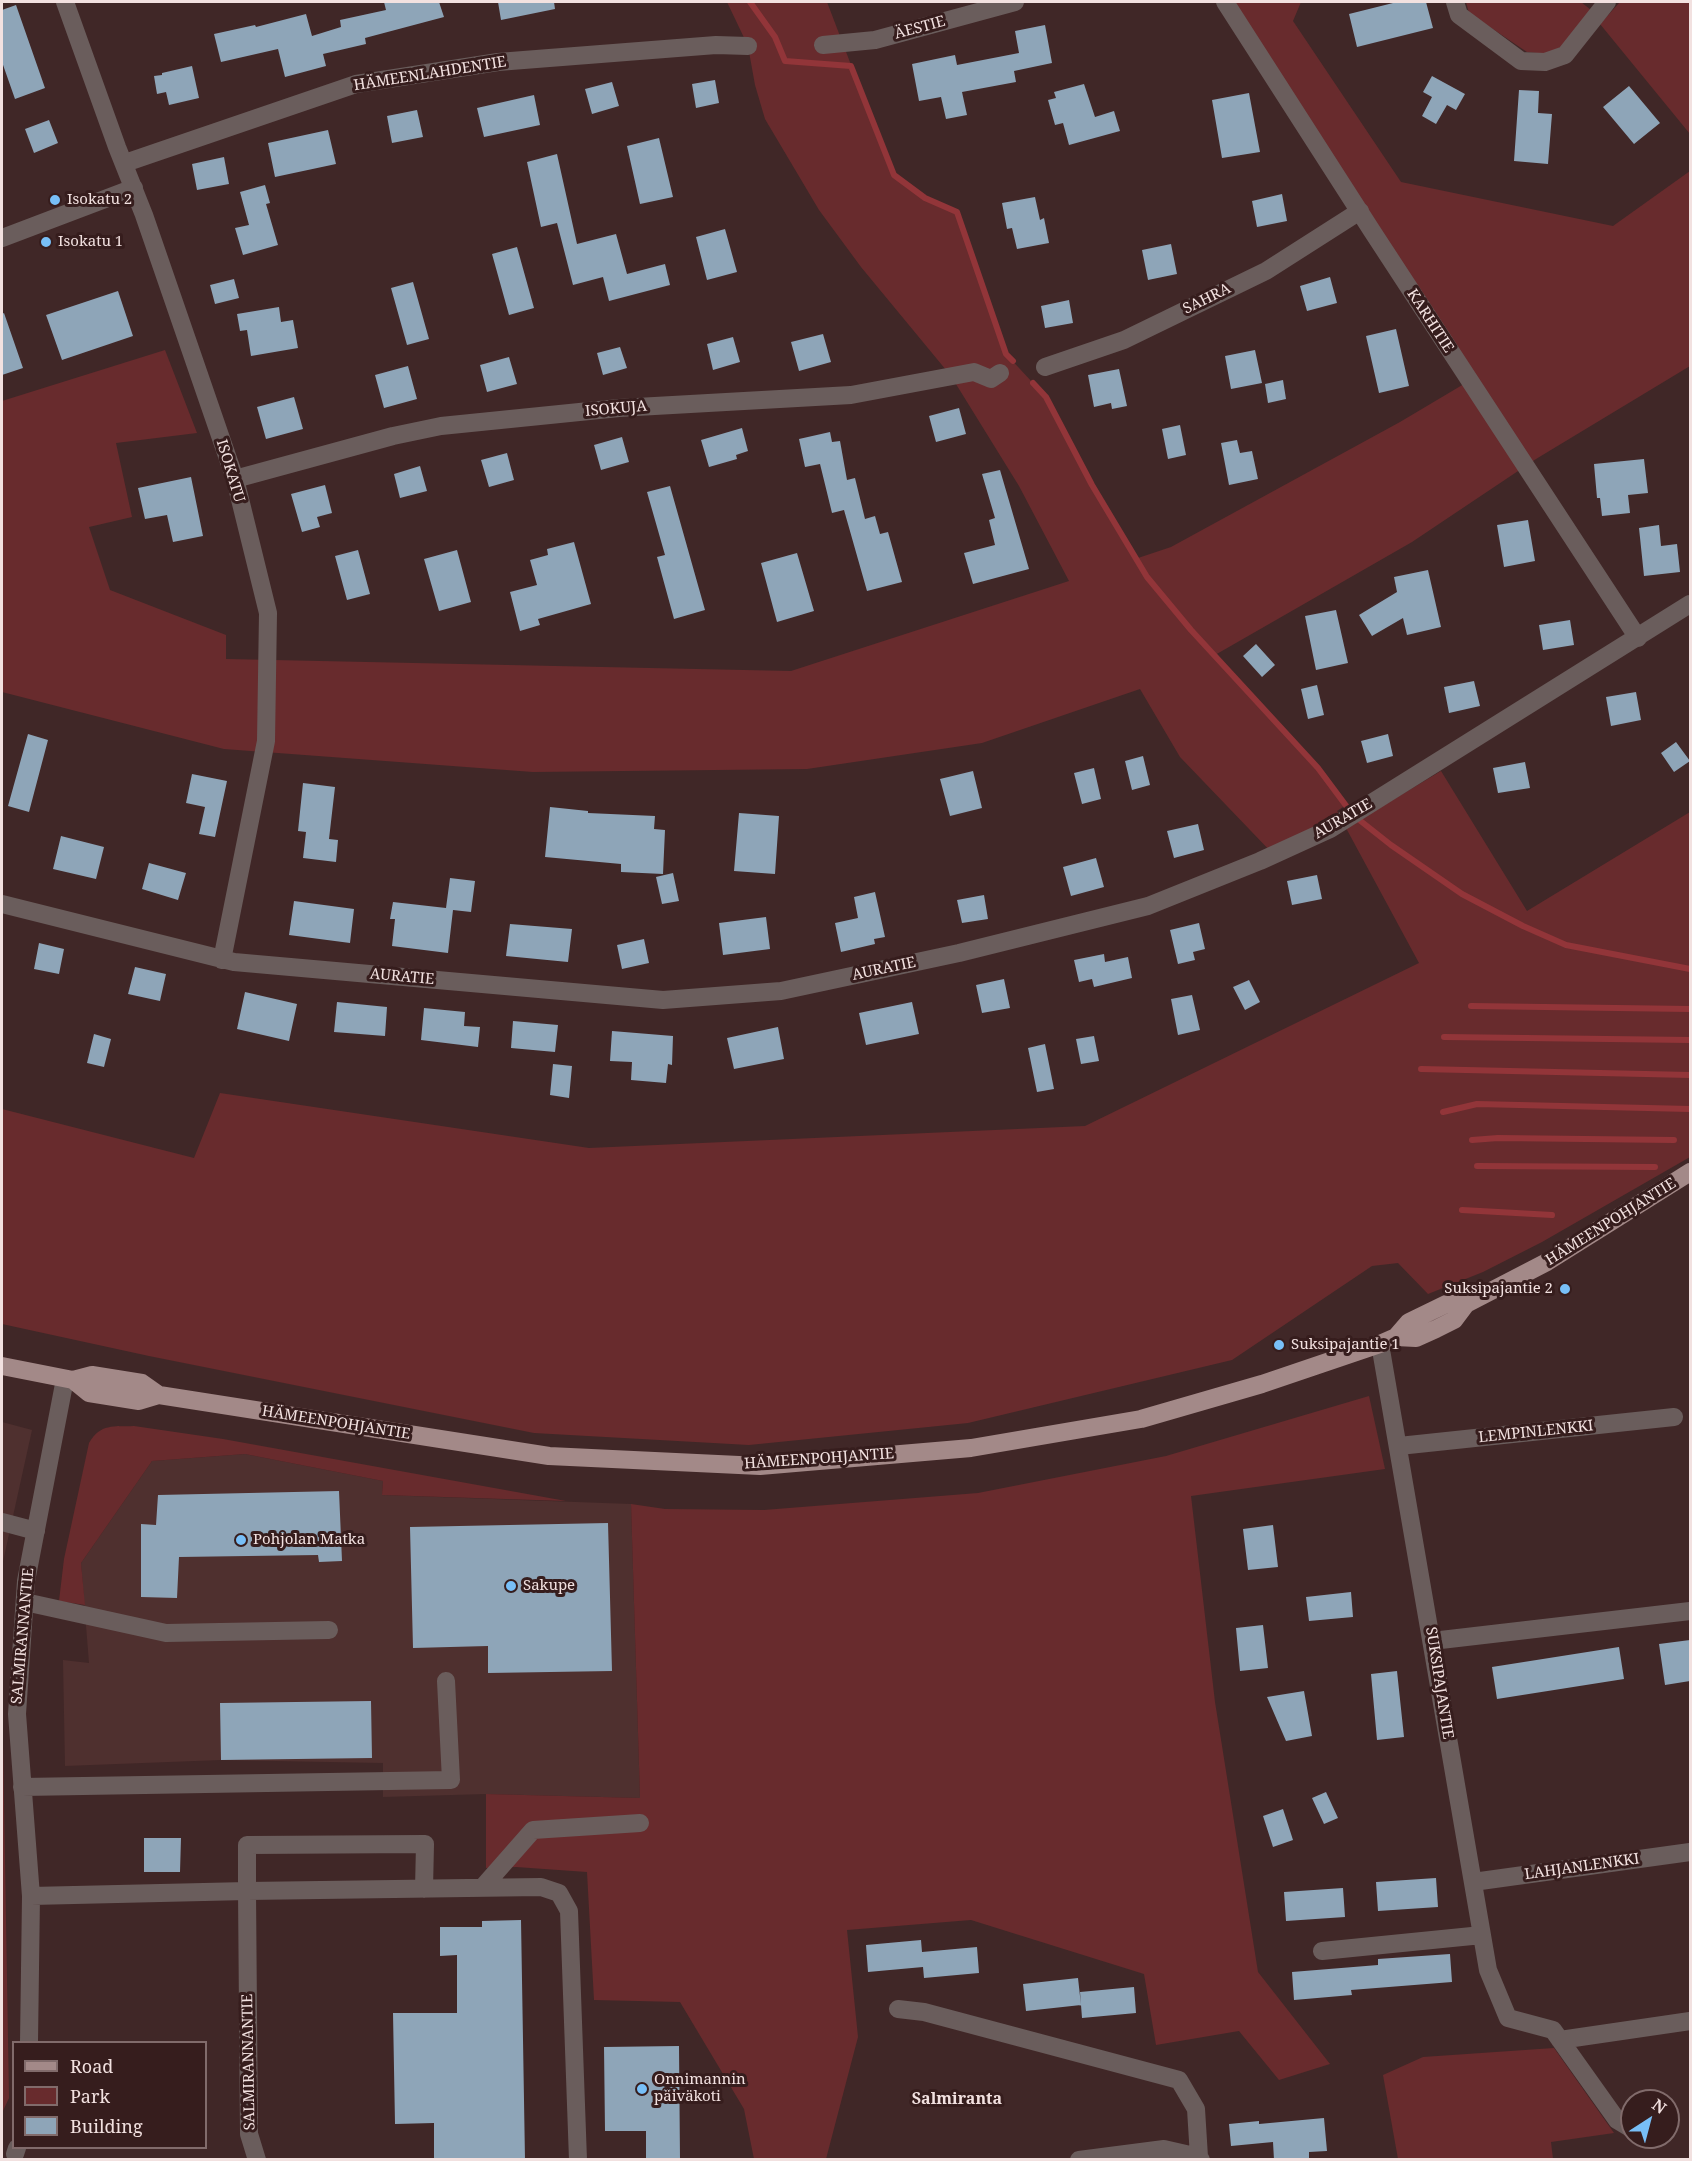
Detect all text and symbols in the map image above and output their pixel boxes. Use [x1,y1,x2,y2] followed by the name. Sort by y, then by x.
[893,13,947,43] street label: ÄESTIE
[352,53,508,95] street label: HÄMEENLAHDENTIE
[67,191,132,209] place label: Isokatu 2
[48,193,62,207] marker: Isokatu 2
[58,233,123,251] place label: Isokatu 1
[39,235,53,249] marker: Isokatu 1
[1180,280,1234,318] street label: SAHRA
[1403,286,1457,356] street label: KARHITIE
[584,397,648,421] street label: ISOKUJA
[212,437,248,505] street label: ISOKATU
[1311,795,1375,843] street label: AURATIE
[851,953,917,985] street label: AURATIE
[369,965,435,989] street label: AURATIE
[1543,1175,1679,1269] street label: HÄMEENPOHJANTIE
[1444,1280,1553,1298] place label: Suksipajantie 2
[1558,1282,1572,1296] marker: Suksipajantie 2
[1291,1336,1400,1354] place label: Suksipajantie 1
[1272,1338,1286,1352] marker: Suksipajantie 1
[260,1402,412,1444] street label: HÄMEENPOHJANTIE
[1478,1417,1594,1447] street label: LEMPINLENKKI
[743,1445,895,1473] street label: HÄMEENPOHJANTIE
[253,1531,365,1549] place label: Pohjolan Matka
[234,1533,248,1547] marker: Pohjolan Matka
[8,1567,38,1705] street label: SALMIRANNANTIE
[523,1577,575,1595] place label: Sakupe
[504,1579,518,1593] marker: Sakupe
[1421,1626,1457,1740] street label: SUKSIPAJANTIE
[1523,1850,1641,1884] street label: LAHJANLENKKI
[239,1993,259,2131] street label: SALMIRANNANTIE
[12,2041,207,2149] legend
[70,2054,113,2078] text: Road
[654,2071,746,2106] place label: Onnimannin päiväkoti
[635,2082,649,2096] marker: Onnimannin päiväkoti
[70,2084,110,2108] text: Park
[912,2089,1002,2109] district label: Salmiranta
[1620,2089,1680,2149] north arrow
[1648,2093,1671,2119] text: N
[70,2114,143,2138] text: Building

